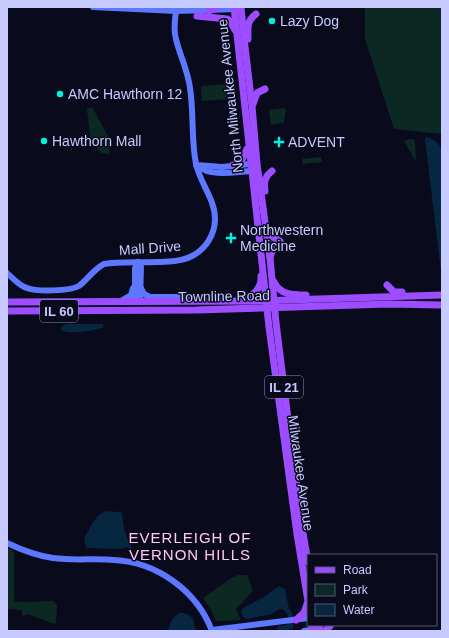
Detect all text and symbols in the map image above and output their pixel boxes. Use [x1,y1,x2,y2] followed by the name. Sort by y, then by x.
[280,13,339,29] place label: Lazy Dog
[267,16,277,26] marker: Lazy Dog
[214,18,246,174] street label: North Milwaukee Avenue
[68,86,183,102] place label: AMC Hawthorn 12
[55,89,65,99] marker: AMC Hawthorn 12
[52,133,141,149] place label: Hawthorn Mall
[288,134,345,150] place label: ADVENT
[39,136,49,146] marker: Hawthorn Mall
[273,136,285,148] marker: ADVENT
[240,222,323,254] place label: Northwestern Medicine
[225,232,237,244] marker: Northwestern Medicine
[118,238,182,258] street label: Mall Drive
[178,287,270,305] street label: Townline Road
[40,300,78,322] road number: IL 60
[265,376,303,398] road number: IL 21
[285,414,317,532] street label: Milwaukee Avenue
[129,529,251,563] district label: EVERLEIGH OF VERNON HILLS
[307,554,437,626] legend
[343,563,372,577] text: Road
[343,583,369,597] text: Park
[343,603,375,617] text: Water

